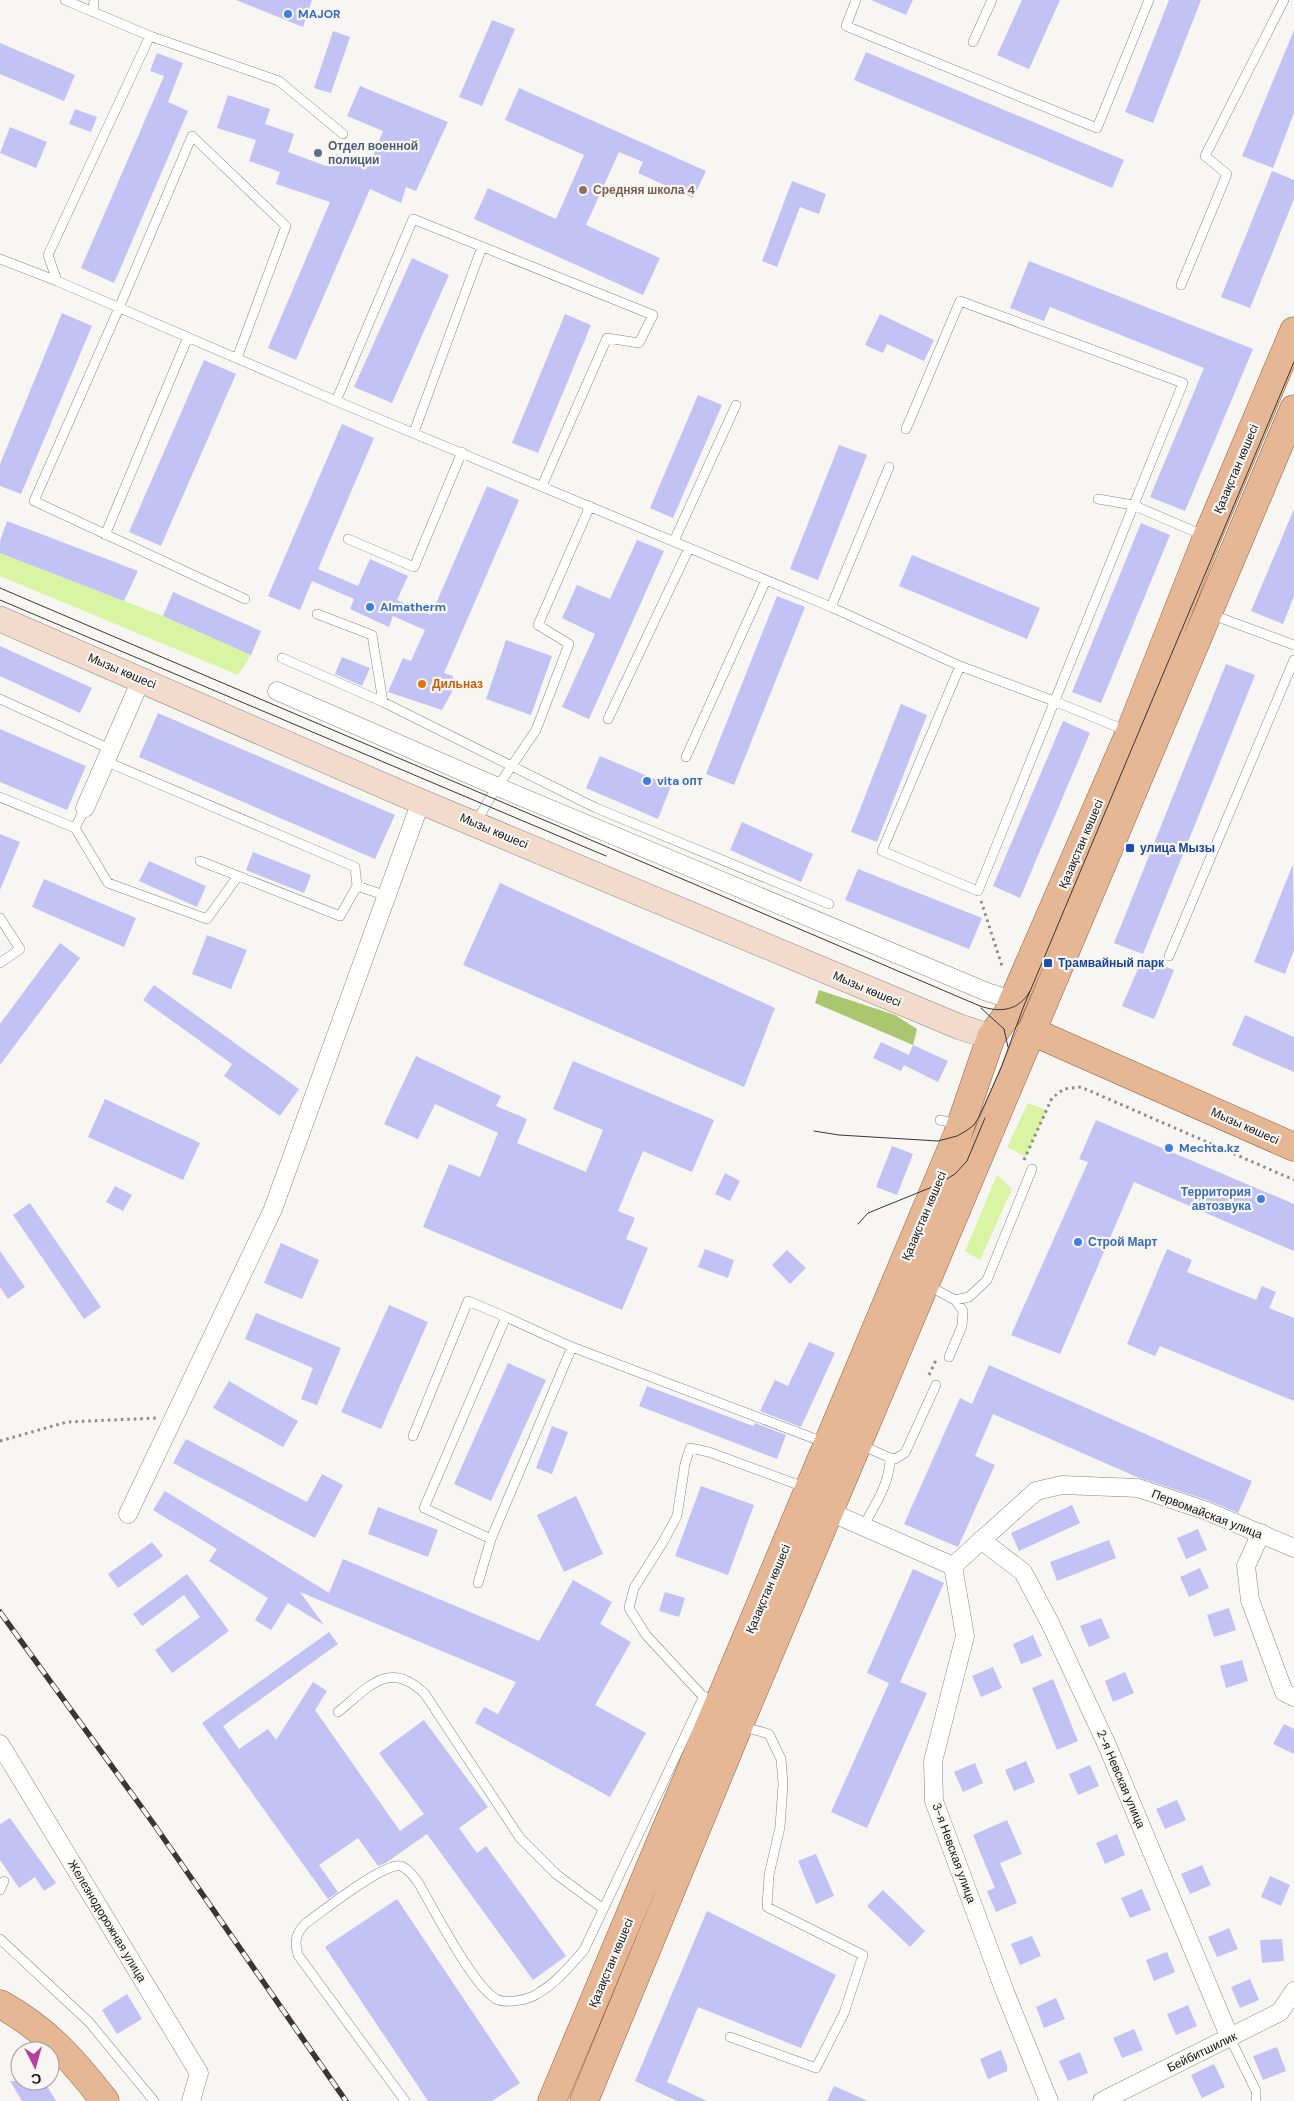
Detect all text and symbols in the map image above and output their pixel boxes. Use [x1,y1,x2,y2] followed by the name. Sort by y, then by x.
[298,6,341,22] place label: MAJOR
[282,8,294,20] marker: MAJOR
[328,138,418,168] place label: Отдел военной полиции
[312,147,324,159] marker: Отдел военной полиции
[593,182,695,198] place label: Средняя школа 4
[577,184,589,196] marker: Средняя школа 4
[1210,422,1262,516] street label: Қазақстан көшесі
[380,599,446,615] place label: Almatherm
[364,601,376,613] marker: Almatherm
[85,649,159,693] street label: Мызы көшесі
[432,676,483,692] place label: Дильназ
[416,678,428,690] marker: Дильназ
[657,773,703,789] place label: vita опт
[641,775,653,787] marker: vita опт
[1055,797,1107,891] street label: Қазақстан көшесі
[457,809,531,853] street label: Мызы көшесі
[1140,840,1215,856] place label: улица Мызы
[1124,842,1136,854] marker: улица Мызы
[1058,955,1165,971] place label: Трамвайный парк
[1042,957,1054,969] marker: Трамвайный парк
[830,967,904,1011] street label: Мызы көшесі
[1208,1104,1282,1148] street label: Мызы көшесі
[1179,1140,1240,1156] place label: Mechta.kz
[1163,1142,1175,1154] marker: Mechta.kz
[898,1169,950,1263] street label: Қазақстан көшесі
[1181,1184,1251,1214] place label: Территория автозвука
[1255,1193,1267,1205] marker: Территория автозвука
[1088,1234,1157,1250] place label: Строй Март
[1072,1236,1084,1248] marker: Строй Март
[1149,1485,1265,1543] street label: Первомайская улица
[742,1542,794,1636] street label: Қазақстан көшесі
[1093,1727,1149,1831] street label: 2-я Невская улица
[928,1801,980,1906] street label: 3-я Невская улица
[64,1857,150,1985] street label: Железнодорожная улица
[585,1916,637,2010] street label: Қазақстан көшесі
[1165,2028,1240,2076] street label: Бейбитшилик
[10,2041,60,2091] north arrow
[30,2069,42,2088] text: С

